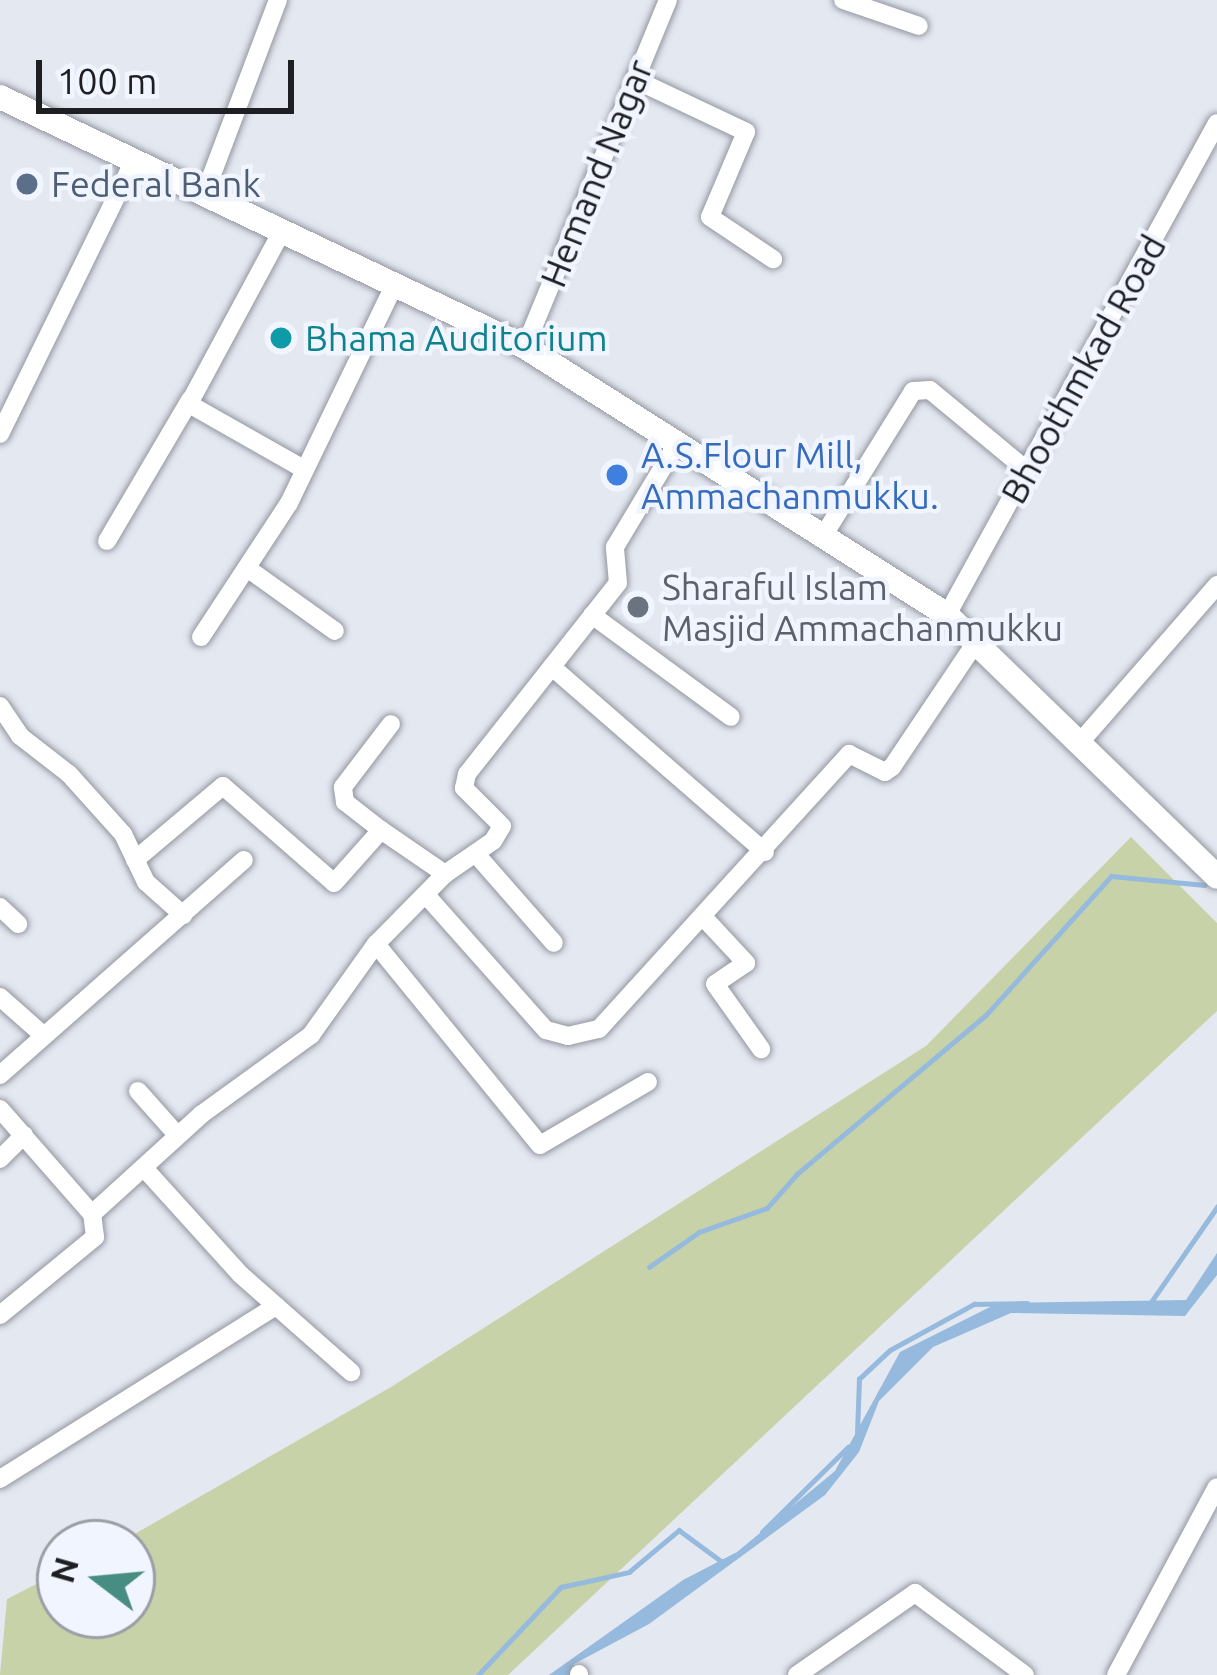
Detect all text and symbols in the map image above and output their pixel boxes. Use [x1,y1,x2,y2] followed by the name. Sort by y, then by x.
[42,36,300,110] scale bar
[531,53,661,293] street label: Hemand Nagar
[57,60,157,101] text: 100 m
[51,162,261,206] place label: Federal Bank
[14,171,40,197] marker: Federal Bank
[991,227,1175,511] street label: Bhoothmkad Road
[305,316,608,360] place label: Bhama Auditorium
[268,325,294,351] marker: Bhama Auditorium
[641,432,939,517] place label: A.S.Flour Mill, Ammachanmukku.
[604,462,630,488] marker: A.S.Flour Mill, Ammachanmukku.
[662,564,1063,649] place label: Sharaful Islam Masjid Ammachanmukku
[625,594,651,620] marker: Sharaful Islam Masjid Ammachanmukku
[36,1519,156,1639] north arrow
[43,1553,85,1587] text: N

